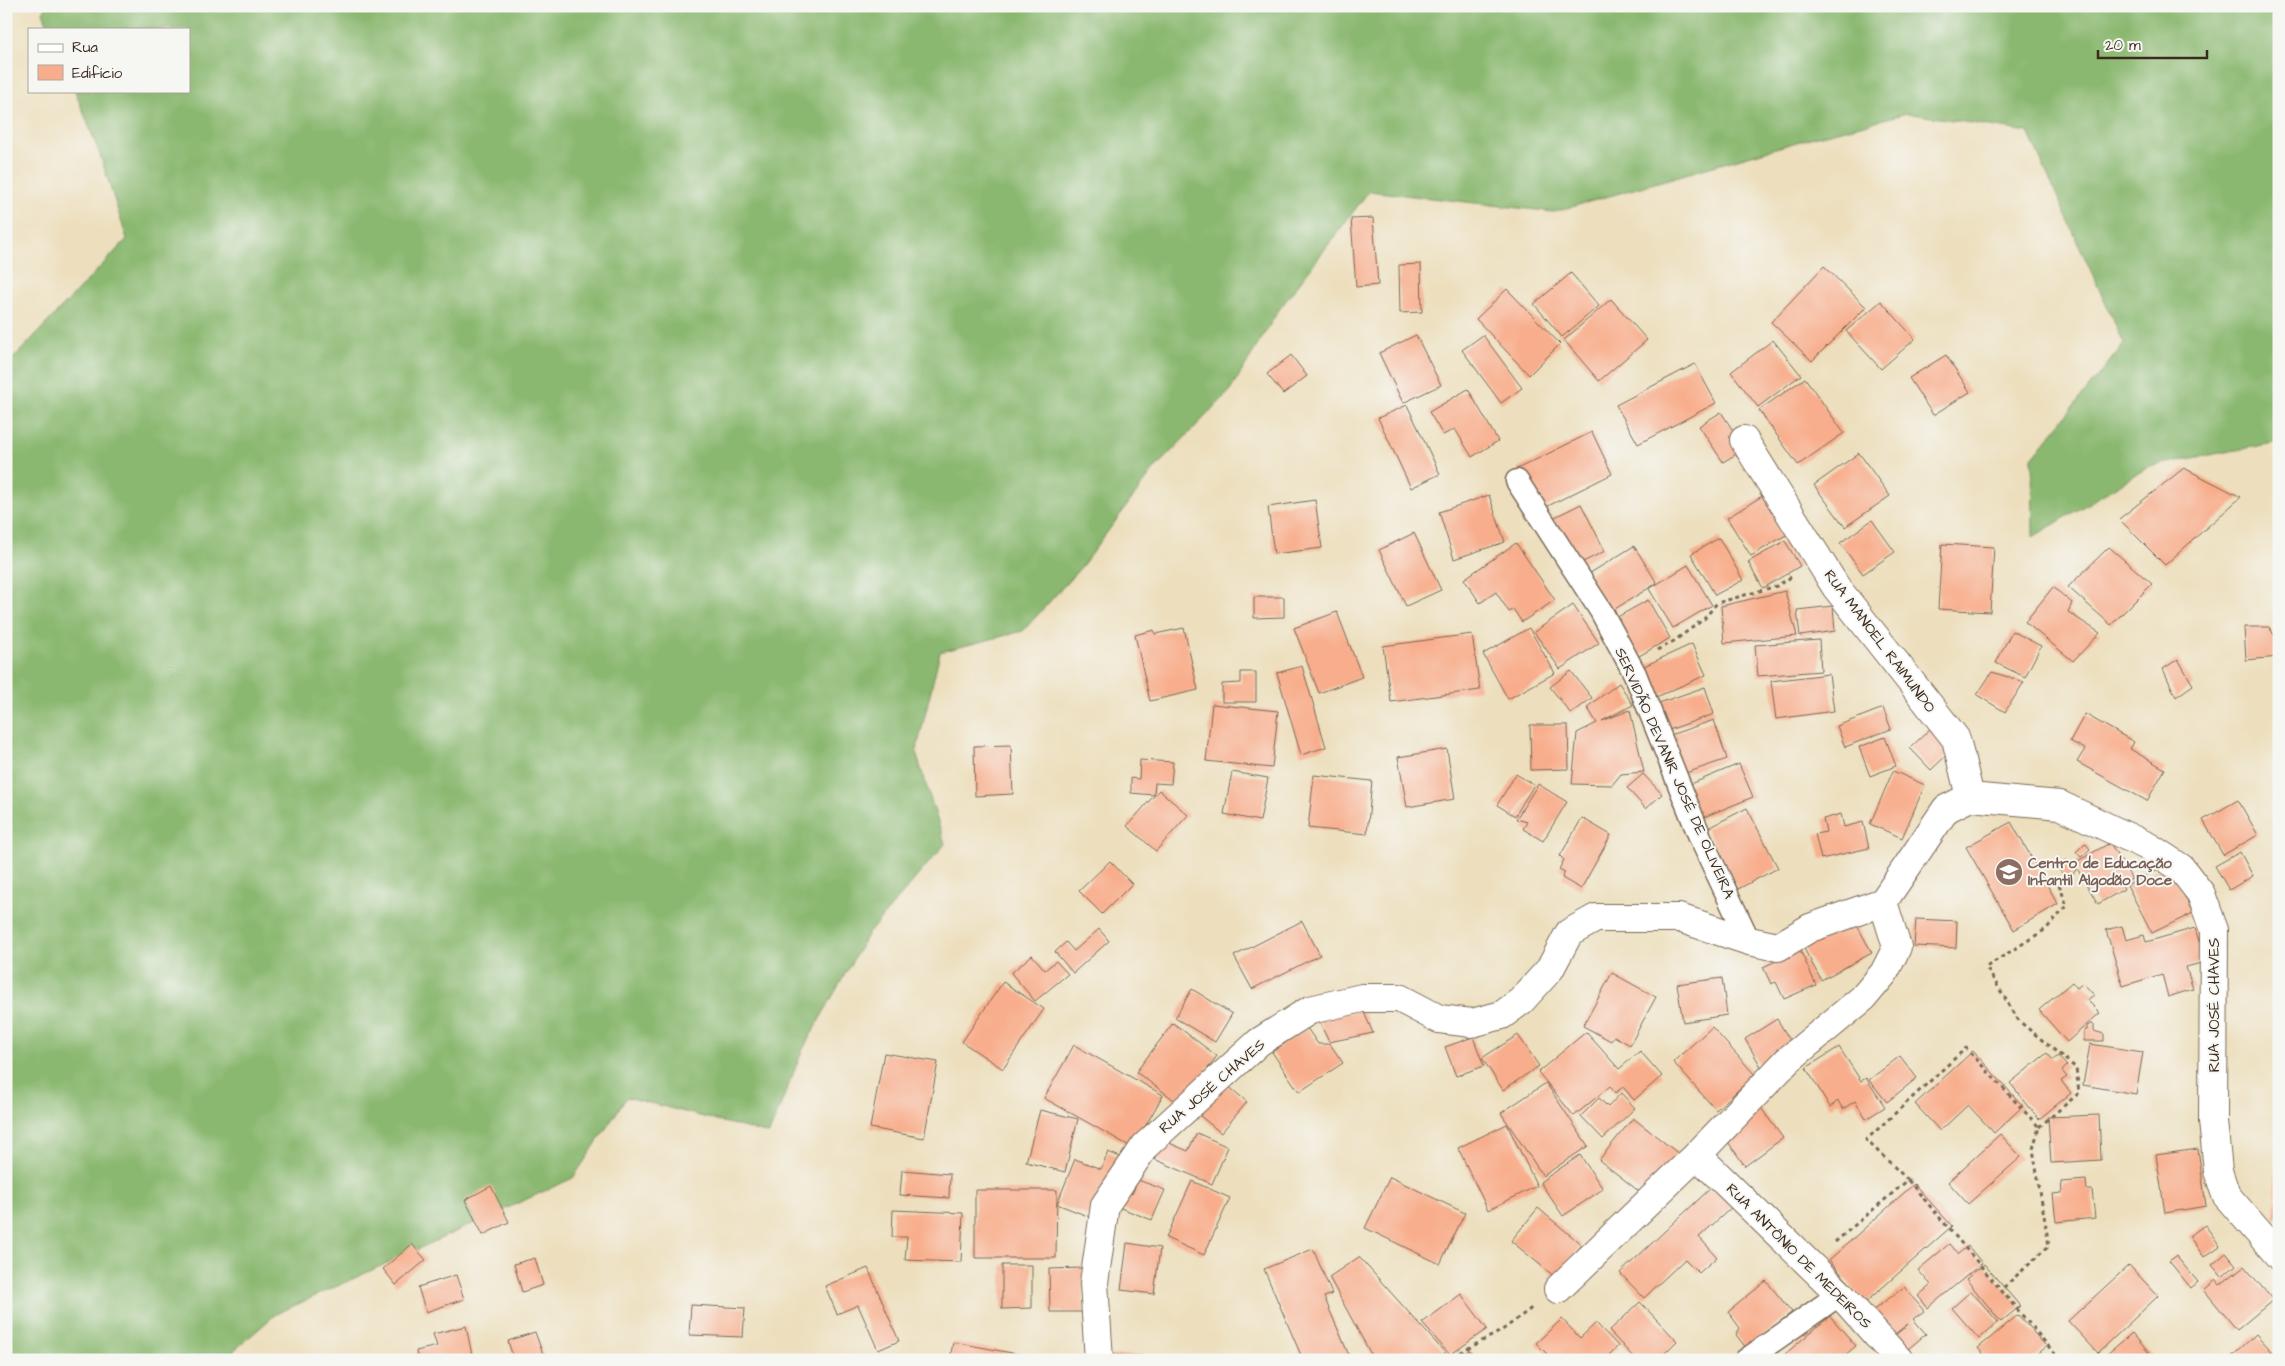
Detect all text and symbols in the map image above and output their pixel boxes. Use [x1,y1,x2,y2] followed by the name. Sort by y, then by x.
[28,28,190,92] legend
[2098,28,2206,60] scale bar
[2105,35,2141,56] text: 20 m
[72,37,98,58] text: Rua
[72,63,123,84] text: Edifício
[1819,565,1940,717] street label: RUA MANOEL RAIMUNDO
[1609,644,1740,903] street label: SERVIDÃO DEVANIR JOSÉ DE OLIVEIRA
[2028,853,2172,893] place label: Centro de Educação Infantil Algodão Doce
[1994,857,2024,887] school or university icon: Centro de Educação Infantil Algodão Doce
[2204,937,2225,1072] street label: RUA JOSÉ CHAVES
[1155,1034,1270,1138] street label: RUA JOSÉ CHAVES
[1721,1179,1876,1334] street label: RUA ANTÔNIO DE MEDEIROS

